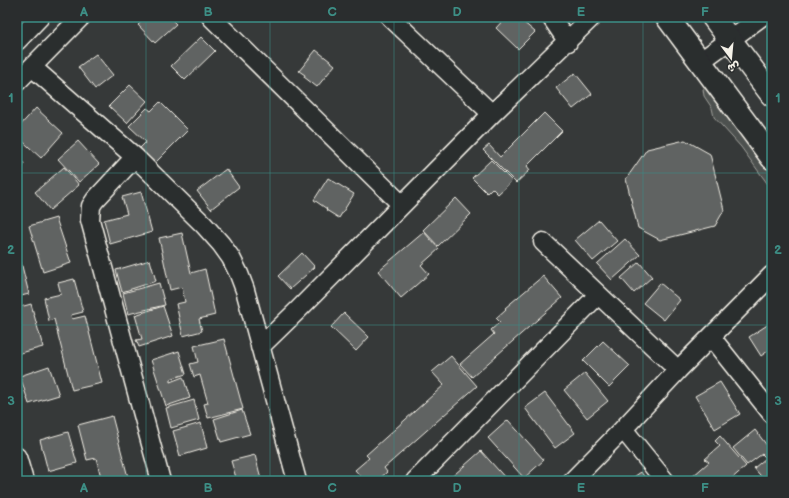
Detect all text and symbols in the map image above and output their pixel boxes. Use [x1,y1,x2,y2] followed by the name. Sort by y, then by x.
[79,4,88,20] text: A
[203,4,213,20] text: B
[327,4,337,20] text: C
[452,4,462,20] text: D
[577,4,586,20] text: E
[701,4,709,20] text: F
[711,38,751,78] north arrow
[726,59,741,75] text: ش
[8,90,14,106] text: 1
[775,90,781,106] text: 1
[7,242,15,258] text: 2
[774,242,782,258] text: 2
[7,393,15,409] text: 3
[774,393,782,409] text: 3
[79,480,88,496] text: A
[203,480,213,496] text: B
[327,480,337,496] text: C
[452,480,462,496] text: D
[577,480,586,496] text: E
[701,480,709,496] text: F

